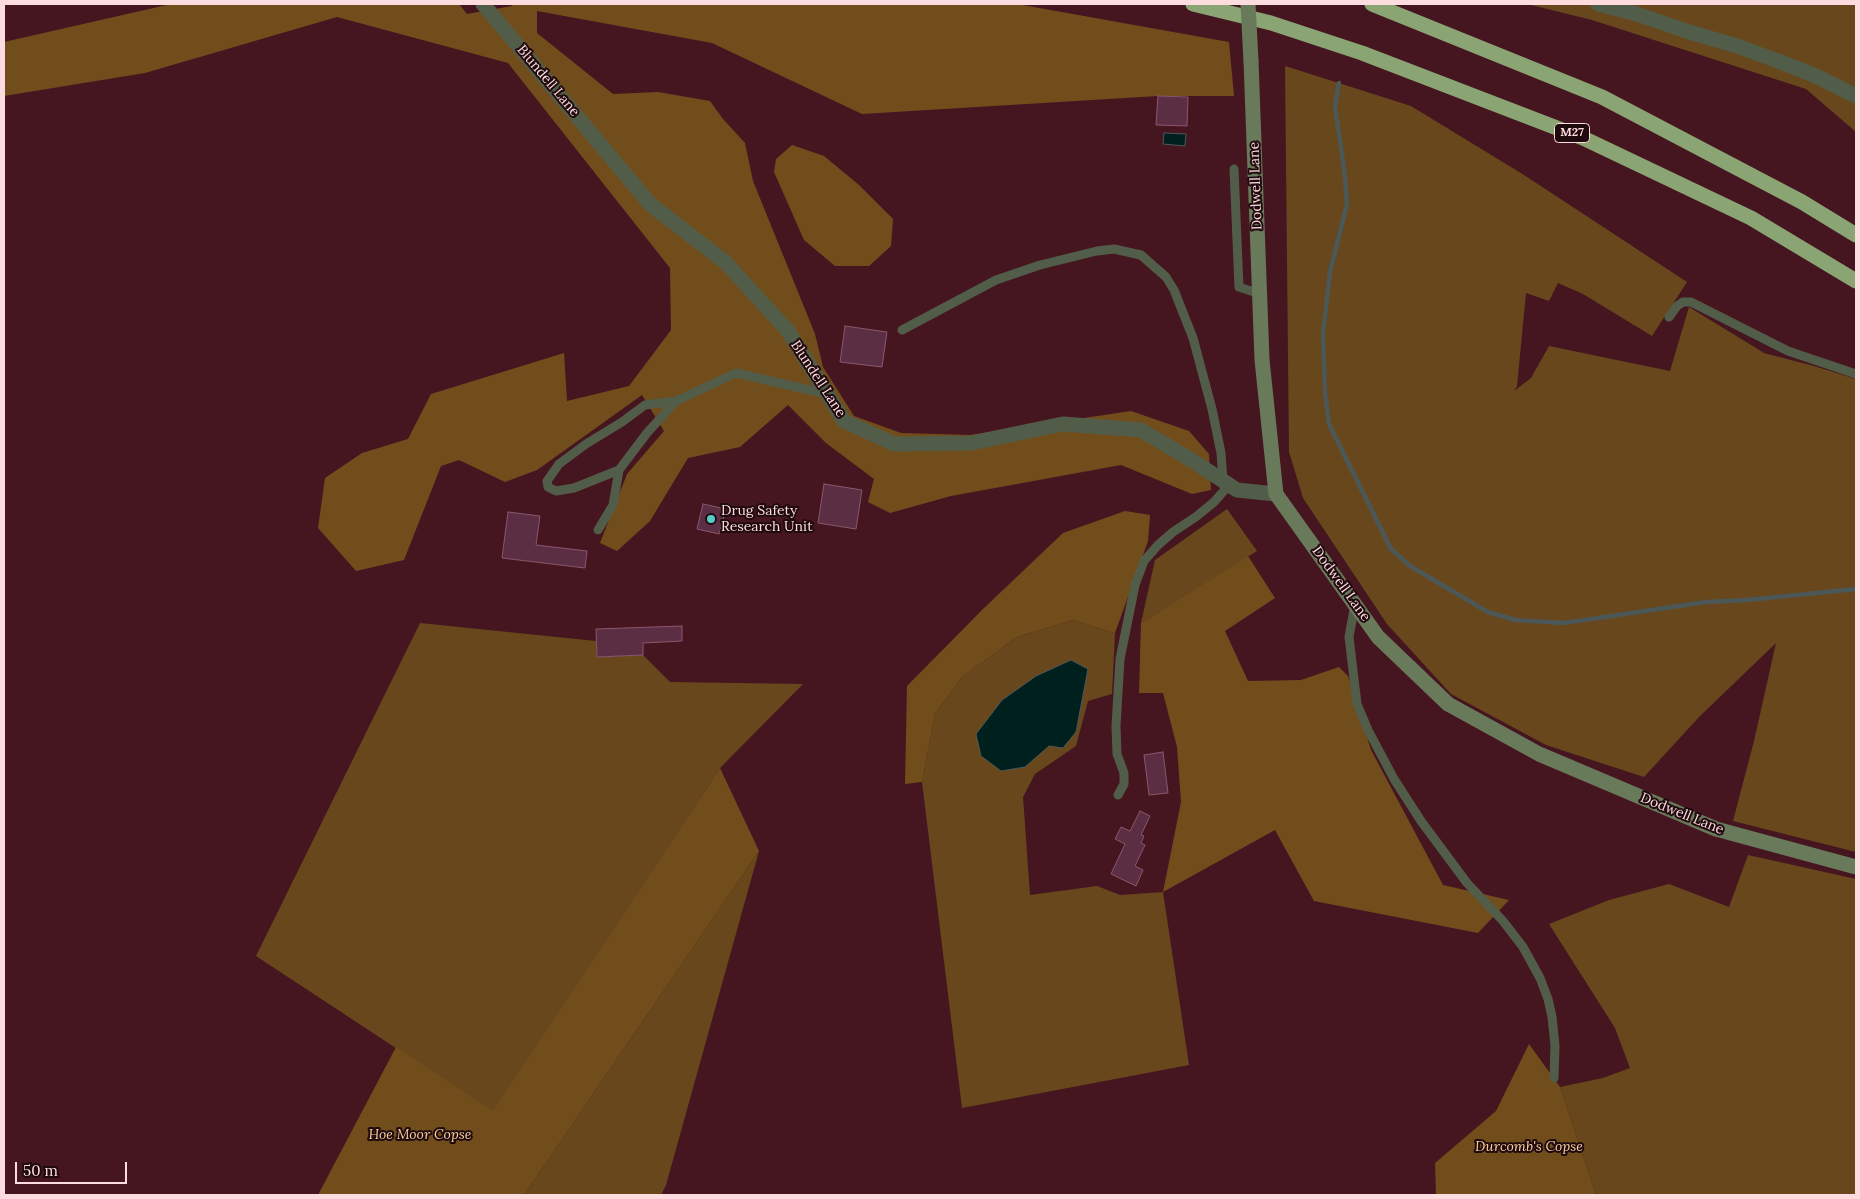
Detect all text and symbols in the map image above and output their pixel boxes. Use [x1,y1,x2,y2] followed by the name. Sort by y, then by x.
[513,42,583,120] street label: Blundell Lane
[1554,124,1590,142] road number: M27
[1246,141,1266,231] street label: Dodwell Lane
[787,337,849,421] street label: Blundell Lane
[721,503,813,536] place label: Drug Safety Research Unit
[705,513,717,525] marker: Drug Safety Research Unit
[1308,543,1374,625] street label: Dodwell Lane
[1638,790,1726,838] street label: Dodwell Lane
[368,1127,472,1143] park label: Hoe Moor Copse
[1475,1139,1583,1155] park label: Durcomb's Copse
[18,1152,130,1184] scale bar
[23,1161,58,1180] text: 50 m

